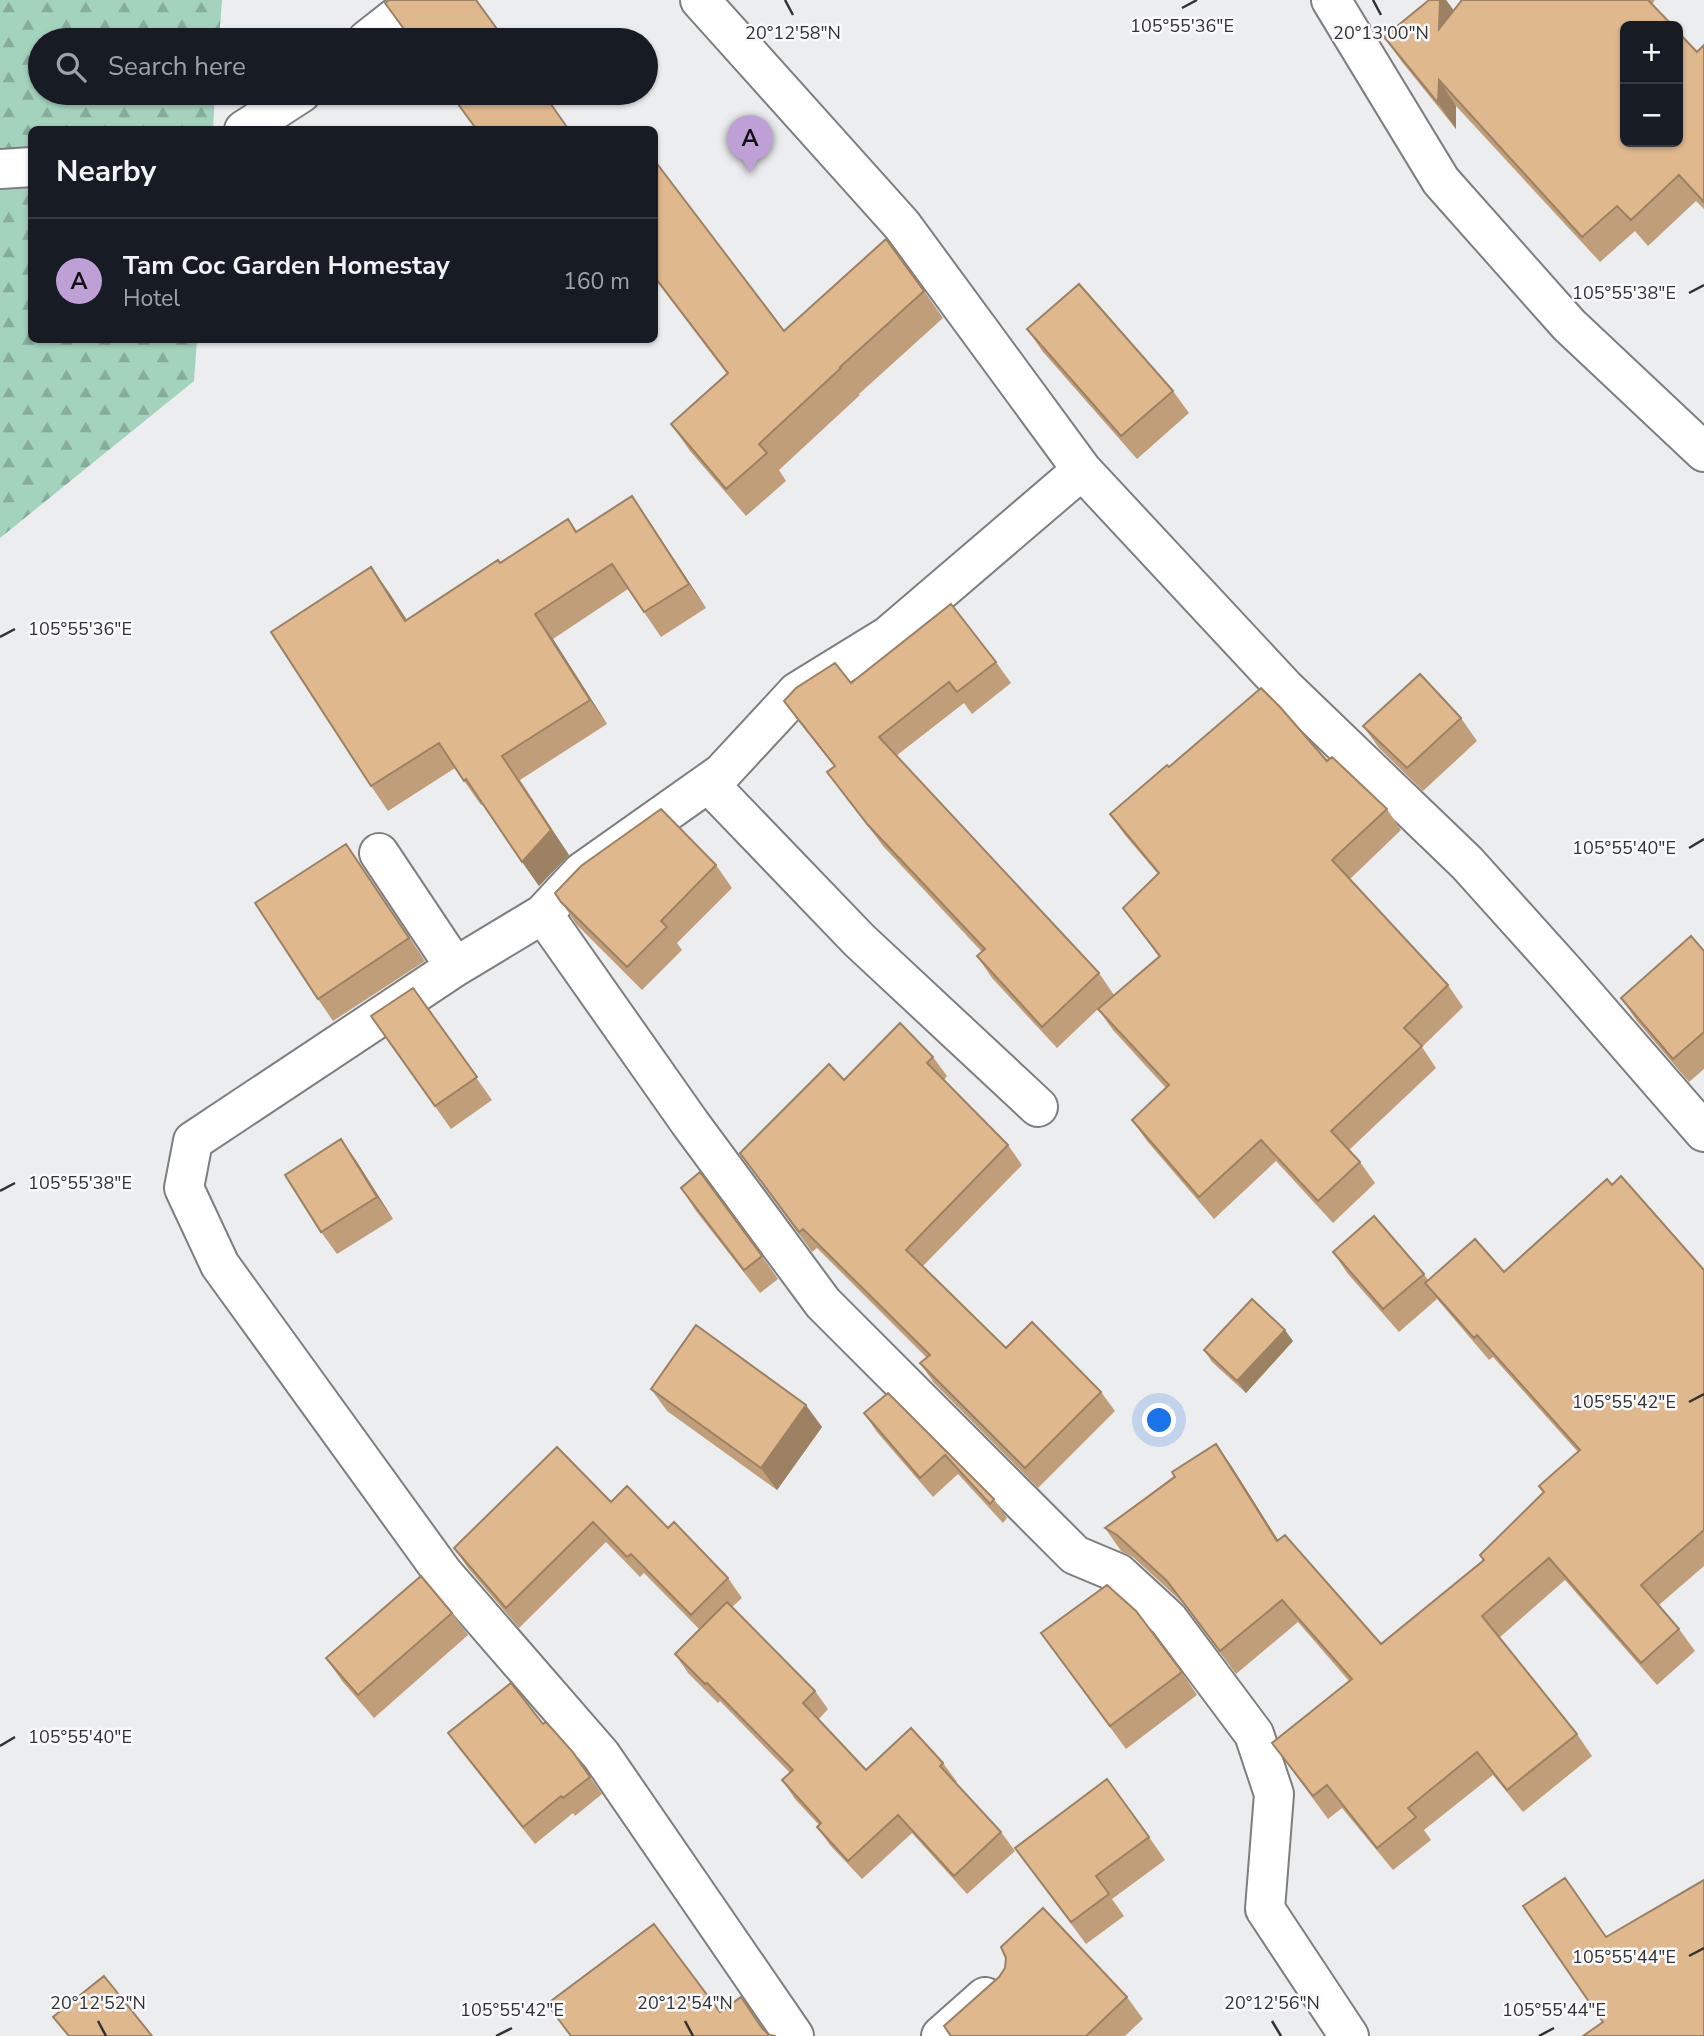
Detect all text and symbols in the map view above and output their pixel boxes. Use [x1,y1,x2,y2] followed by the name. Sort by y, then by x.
[1130,14,1234,38] text: 105°55'36"E
[745,21,841,45] text: 20°12'58"N
[1333,21,1429,45] text: 20°13'00"N
[1620,21,1683,147] map controls
[1620,21,1683,84] button: +
[28,28,658,105] search box
[52,48,90,86] icon: search
[108,49,246,84] text: Search here
[1620,84,1683,147] button: −
[727,115,773,173] pin: A
[56,151,156,192] text: Nearby
[123,248,450,283] text: Tam Coc Garden Homestay
[70,266,88,297] text: A
[563,266,630,297] text: 160 m
[1572,281,1676,305] text: 105°55'38"E
[123,283,180,314] text: Hotel
[28,617,132,641] text: 105°55'36"E
[1572,836,1676,860] text: 105°55'40"E
[28,1171,132,1195] text: 105°55'38"E
[1572,1390,1676,1414] text: 105°55'42"E
[1142,1403,1176,1437] your location
[28,1725,132,1749] text: 105°55'40"E
[1572,1945,1676,1969] text: 105°55'44"E
[50,1991,146,2015] text: 20°12'52"N
[637,1991,733,2015] text: 20°12'54"N
[1224,1991,1320,2015] text: 20°12'56"N
[460,1998,564,2022] text: 105°55'42"E
[1502,1998,1606,2022] text: 105°55'44"E

